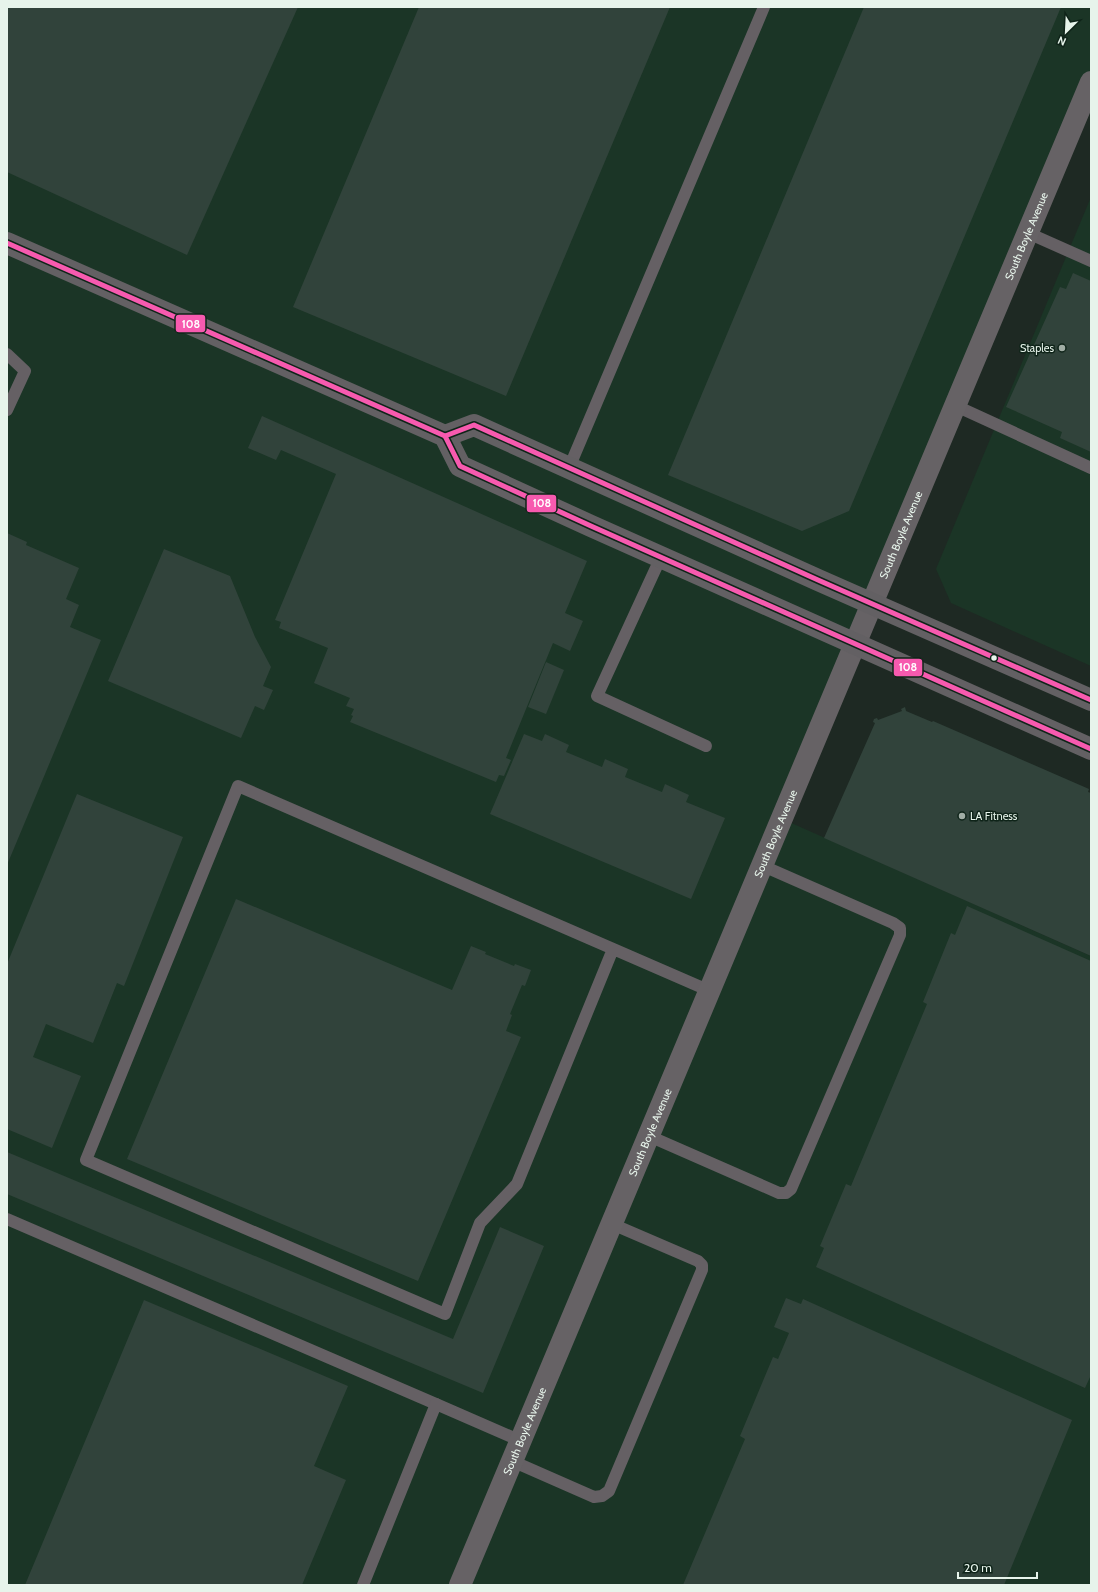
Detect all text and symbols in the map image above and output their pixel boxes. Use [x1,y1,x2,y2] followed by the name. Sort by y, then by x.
[1046,12,1086,52] north arrow
[1056,33,1068,49] text: N
[1002,190,1051,282] street label: South Boyle Avenue
[175,314,206,333] line badge: 108
[182,317,201,331] text: 108
[1020,341,1054,355] place label: Staples
[1057,343,1067,353] marker: Staples
[876,488,926,581] street label: South Boyle Avenue
[526,494,557,513] line badge: 108
[533,496,552,510] text: 108
[989,653,999,663] unlabelled marker
[893,658,923,677] line badge: 108
[899,660,918,674] text: 108
[751,787,800,880] street label: South Boyle Avenue
[970,809,1018,823] place label: LA Fitness
[957,811,967,821] marker: LA Fitness
[625,1086,675,1178] street label: South Boyle Avenue
[500,1385,549,1477] street label: South Boyle Avenue
[958,1554,1037,1580] scale bar
[964,1560,992,1575] text: 20 m

